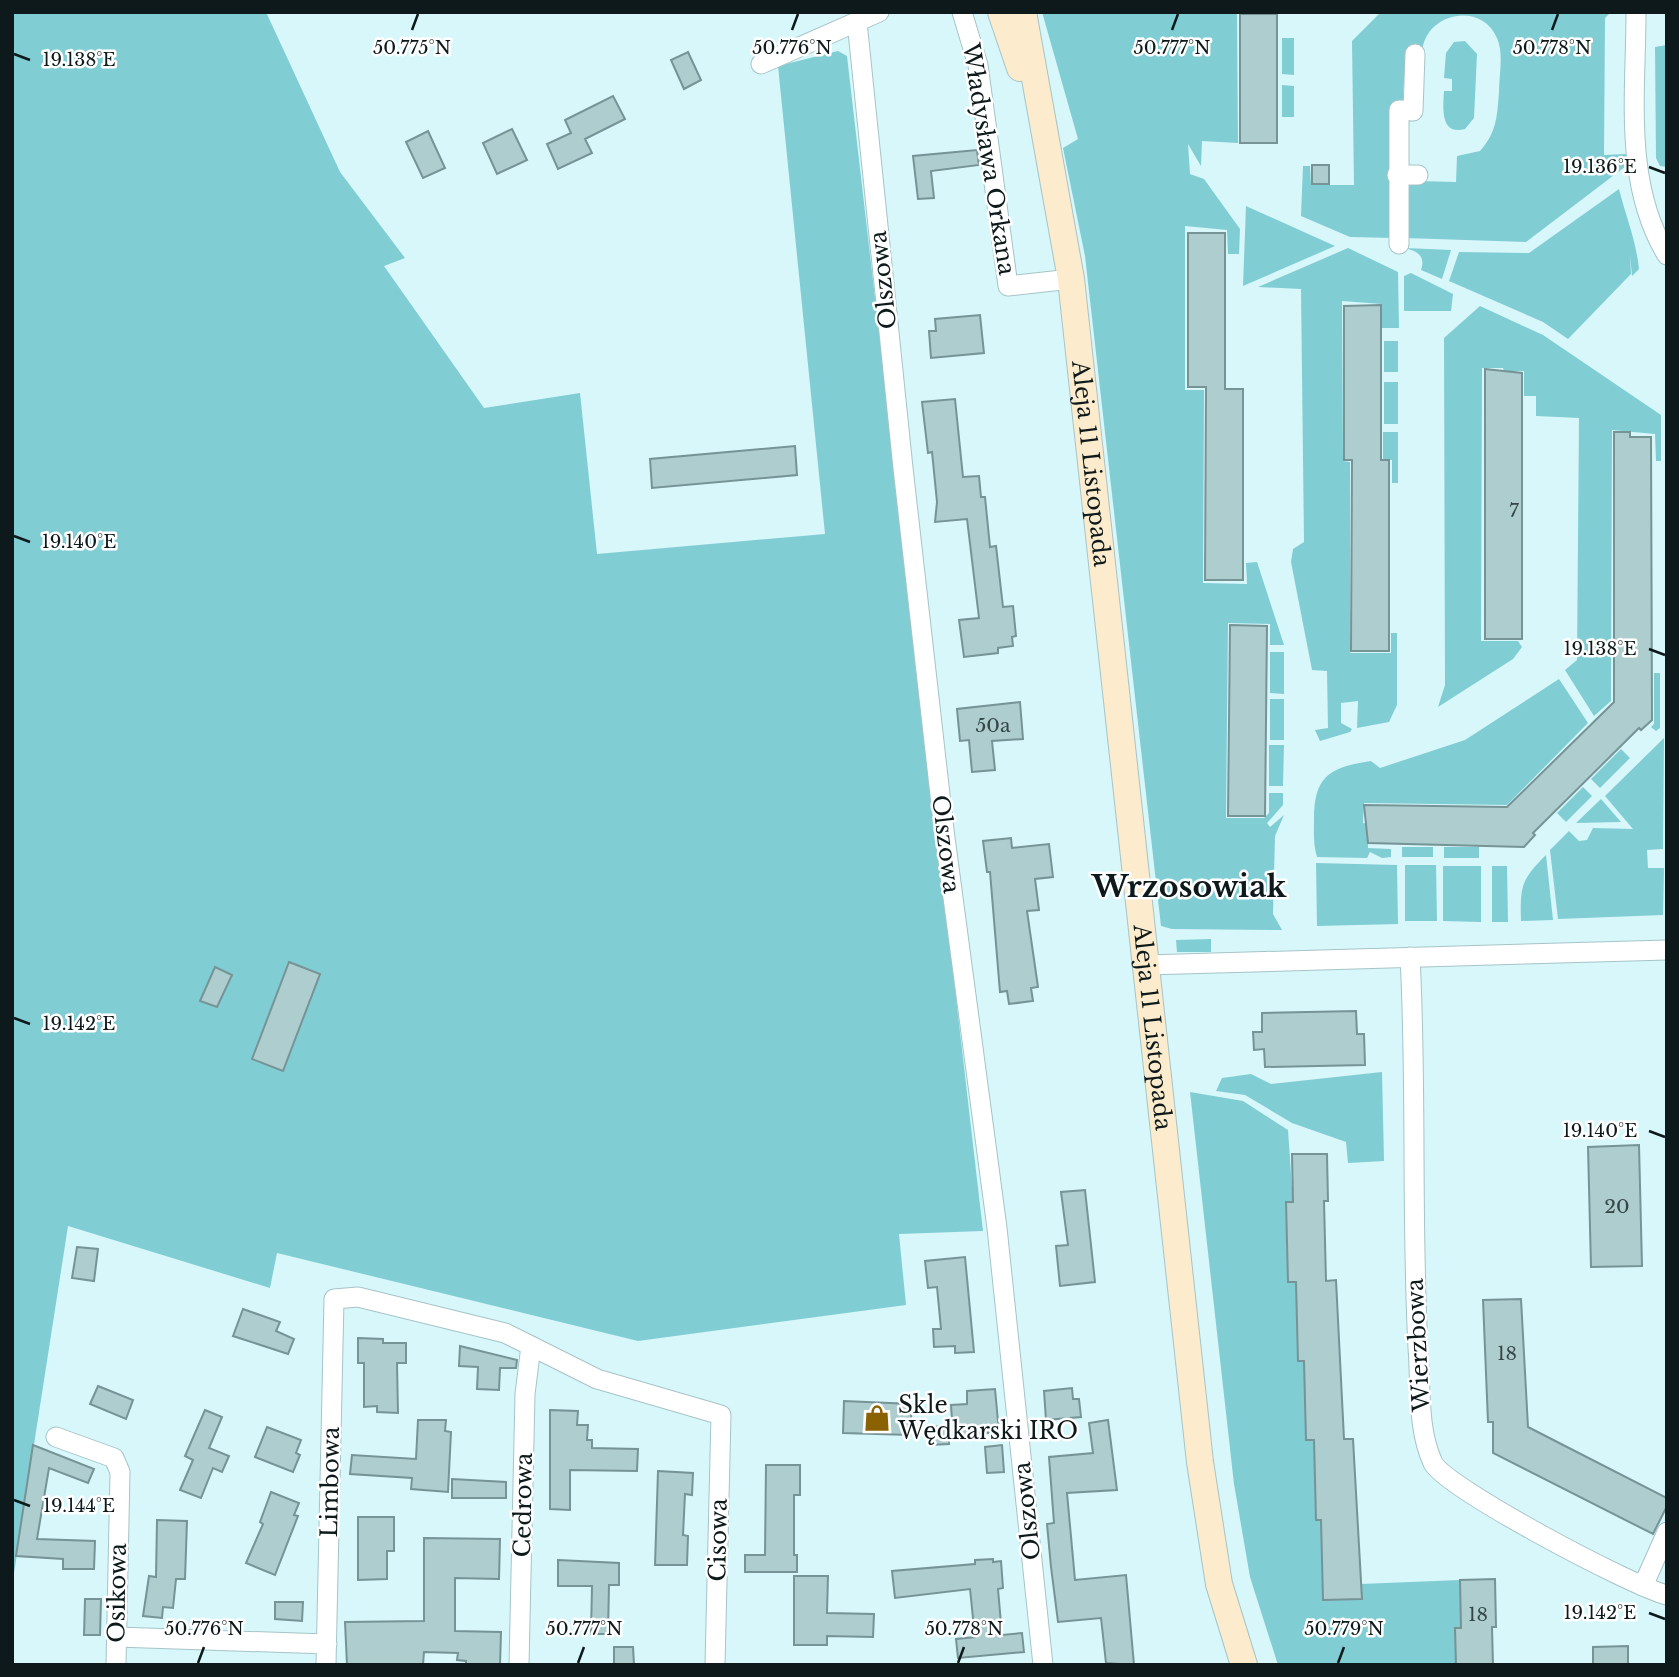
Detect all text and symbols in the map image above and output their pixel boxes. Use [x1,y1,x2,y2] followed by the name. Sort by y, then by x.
[373,37,451,59] text: 50.775°N
[752,37,832,59] text: 50.776°N
[1134,37,1210,59] text: 50.777°N
[1513,37,1591,59] text: 50.778°N
[957,40,1021,277] street label: Władysława Orkana
[42,49,116,71] text: 19.138°E
[1563,156,1637,178] text: 19.136°E
[864,229,902,331] street label: Olszowa
[1066,358,1116,568] street label: Aleja 11 Listopada
[1509,499,1519,522] house number: 7
[42,531,116,553] text: 19.140°E
[1563,638,1637,660] text: 19.138°E
[976,714,1011,737] house number: 50a
[926,793,966,895] street label: Olszowa
[1091,868,1287,905] district label: Wrzosowiak
[1127,922,1178,1132] street label: Aleja 11 Listopada
[43,1013,115,1035] text: 19.142°E
[1563,1120,1637,1142] text: 19.140°E
[1604,1195,1630,1218] house number: 20
[1401,1277,1436,1413] street label: Wierzbowa
[1497,1342,1517,1365] house number: 18
[897,1391,1078,1445] place label: Skle Wędkarski IRO
[862,1403,892,1433] shop icon: Skle Wędkarski IRO
[315,1426,345,1538] street label: Limbowa
[508,1452,538,1558] street label: Cedrowa
[1008,1460,1046,1562] street label: Olszowa
[43,1495,115,1517] text: 19.144°E
[703,1498,733,1582] street label: Cisowa
[102,1543,132,1643] street label: Osikowa
[1564,1602,1636,1624] text: 19.142°E
[1468,1603,1488,1626] house number: 18
[164,1618,244,1640] text: 50.776°N
[546,1618,622,1640] text: 50.777°N
[925,1618,1003,1640] text: 50.778°N
[1304,1618,1384,1640] text: 50.779°N

